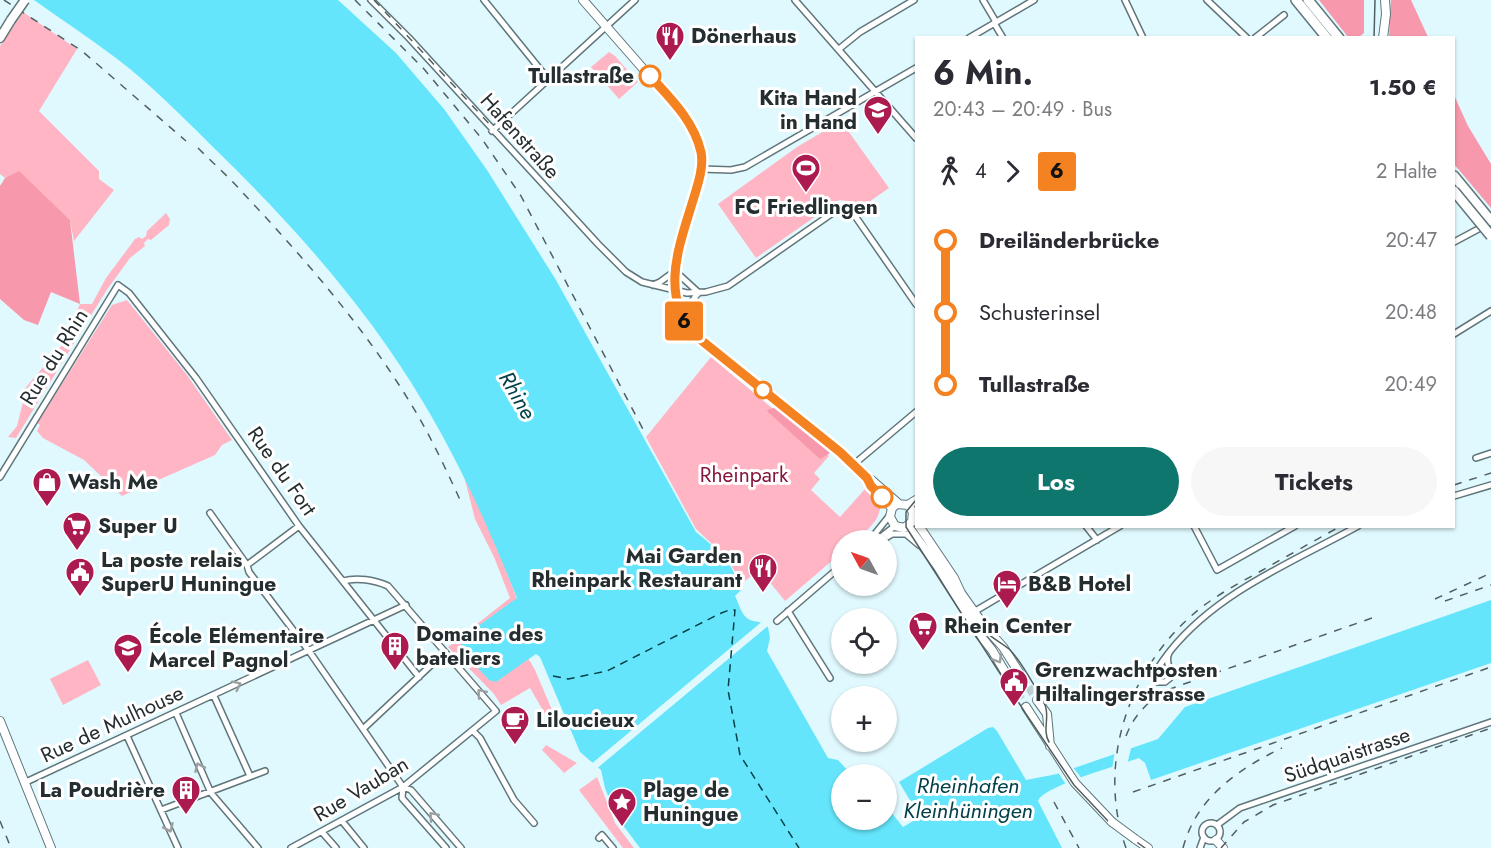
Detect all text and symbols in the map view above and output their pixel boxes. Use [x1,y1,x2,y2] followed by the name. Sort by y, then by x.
[654,20,686,62] restaurant icon: Dönerhaus
[691,21,797,51] place label: Dönerhaus
[933,49,1033,96] text: 6 Min.
[528,61,634,91] place label: Tullastraße
[639,65,661,87] marker: Tullastraße
[1369,71,1437,103] text: 1.50 €
[759,83,857,137] place label: Kita Hand in Hand
[473,86,567,186] street label: Hafenstraße
[862,94,894,136] school or university icon: Kita Hand in Hand
[933,95,1112,124] text: 20:43 – 20:49 · Bus
[790,152,822,194] sports icon: FC Friedlingen
[933,155,966,188] icon: walk
[996,155,1029,188] icon: forward
[1050,156,1064,186] text: 6
[975,157,987,186] text: 4
[1376,157,1437,186] text: 2 Halte
[734,192,878,222] place label: FC Friedlingen
[979,224,1159,256] text: Dreiländerbrücke
[1385,226,1437,255] text: 20:47
[979,296,1100,328] text: Schusterinsel
[1385,298,1437,327] text: 20:48
[664,302,704,340] line badge: 6
[13,303,95,411] street label: Rue du Rhin
[677,306,691,336] text: 6
[491,365,545,425] water label: Rhine
[979,368,1090,400] text: Tullastraße
[1384,370,1437,399] text: 20:49
[754,381,772,399] unlabelled marker
[240,420,324,522] street label: Rue du Fort
[933,447,1179,516] button: Los
[1191,447,1437,516] button: Tickets
[700,460,789,490] park label: Rheinpark
[31,466,63,508] shop icon: Wash Me
[68,467,158,497] place label: Wash Me
[871,486,893,508] unlabelled marker
[61,510,93,552] supermarket icon: Super U
[98,511,178,541] place label: Super U
[831,530,897,596] north arrow
[831,530,897,830] map controls
[531,541,742,595] place label: Mai Garden Rheinpark Restaurant
[101,545,276,599] place label: La poste relais SuperU Huningue
[747,552,779,594] restaurant icon: Mai Garden Rheinpark Restaurant
[64,556,96,598] public building icon: La poste relais SuperU Huningue
[991,568,1023,610] hotel icon: B&B Hotel
[1028,569,1131,599] place label: B&B Hotel
[831,608,897,674] button: locate
[907,610,939,652] supermarket icon: Rhein Center
[944,611,1072,641] place label: Rhein Center
[416,619,544,673] place label: Domaine des bateliers
[149,621,324,675] place label: École Elémentaire Marcel Pagnol
[379,630,411,672] building icon: Domaine des bateliers
[112,632,144,674] school or university icon: École Elémentaire Marcel Pagnol
[991,653,1002,663] one-way arrow
[1035,655,1218,709] place label: Grenzwachtposten Hiltalingerstrasse
[998,666,1030,708] public building icon: Grenzwachtposten Hiltalingerstrasse
[36,678,189,770] street label: Rue de Mulhouse
[231,680,242,692] one-way arrow
[831,686,897,752] button: +
[477,689,488,700] one-way arrow
[499,704,531,746] cafe icon: Liloucieux
[536,705,635,735] place label: Liloucieux
[1280,719,1414,791] street label: Südquaistrasse
[308,749,414,829] street label: Rue Vauban
[195,763,207,774] one-way arrow
[831,764,897,830] button: −
[903,769,1033,826] water label: Rheinhafen Kleinhüningen
[170,774,202,816] building icon: La Poudrière
[40,775,165,805] place label: La Poudrière
[643,775,738,829] place label: Plage de Huningue
[606,786,638,828] place icon: Plage de Huningue
[429,812,440,823] one-way arrow
[161,821,173,832] one-way arrow

